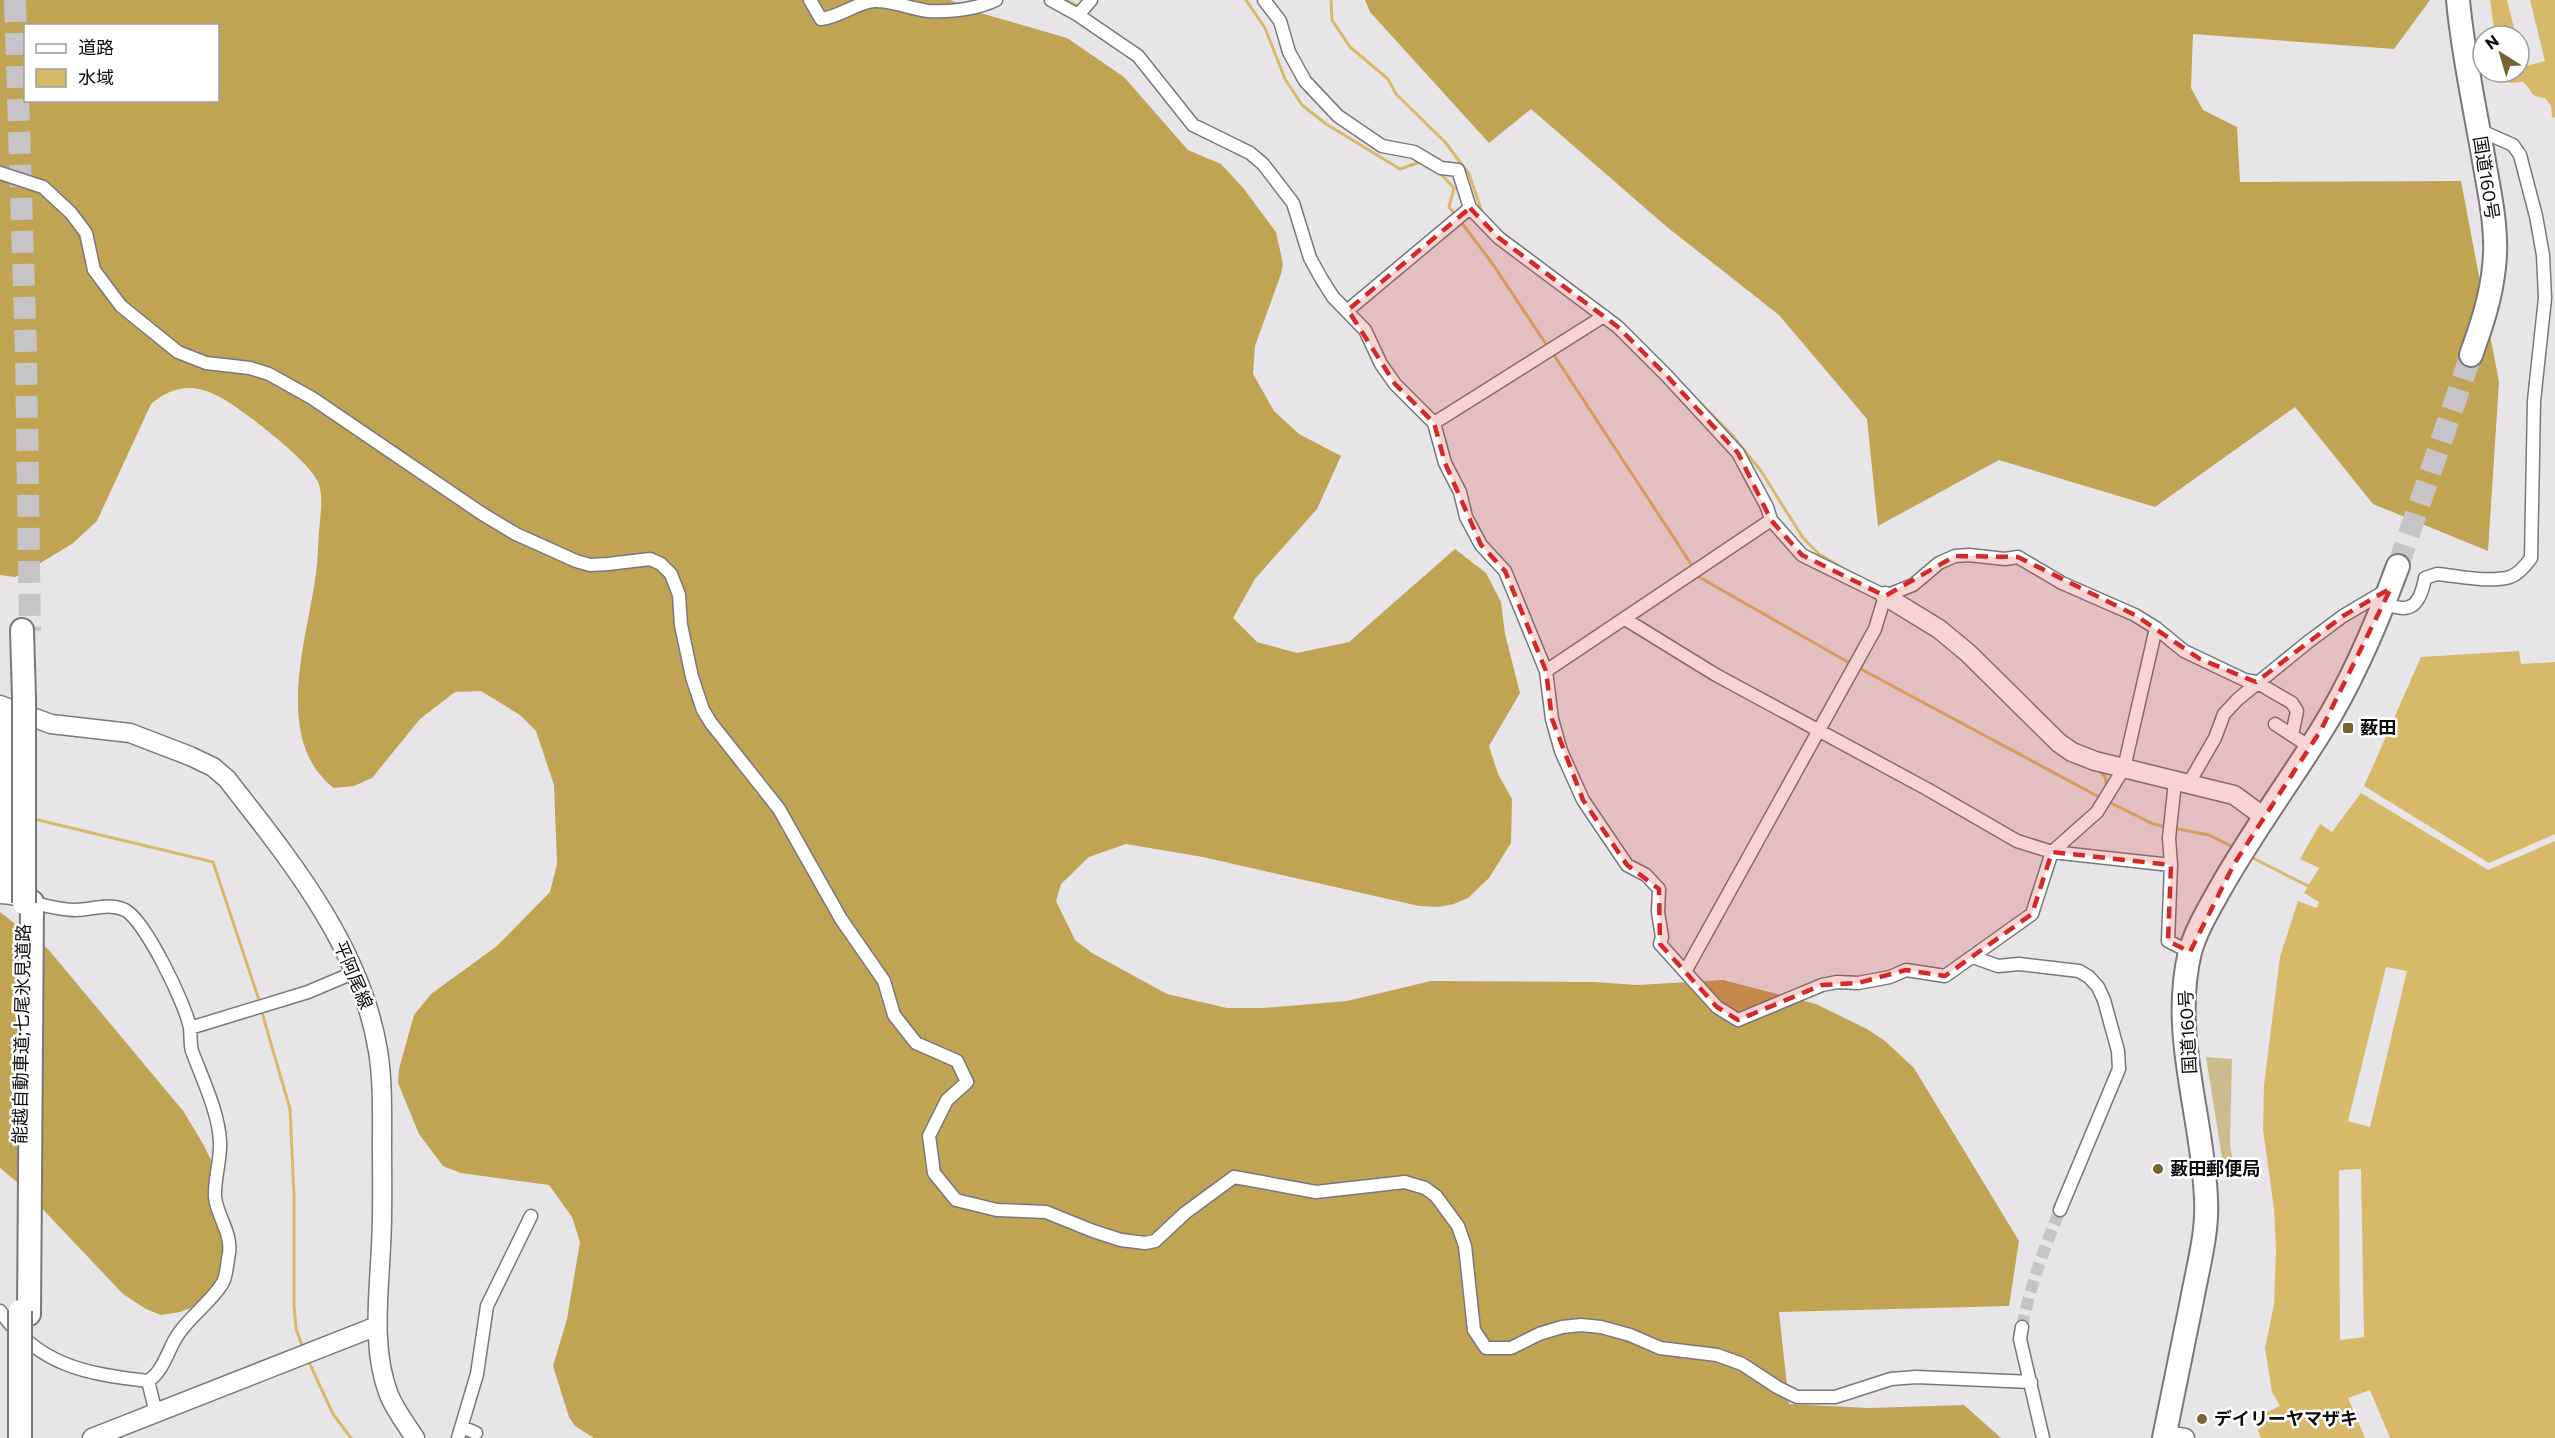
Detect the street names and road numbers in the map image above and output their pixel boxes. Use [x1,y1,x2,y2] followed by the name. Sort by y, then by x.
[2470,134,2504,221] street label: 国道160号
[8,924,34,1144] street label: 能越自動車道;七尾氷見道路
[330,937,378,1012] street label: 平阿尾線
[2174,989,2200,1075] street label: 国道160号

